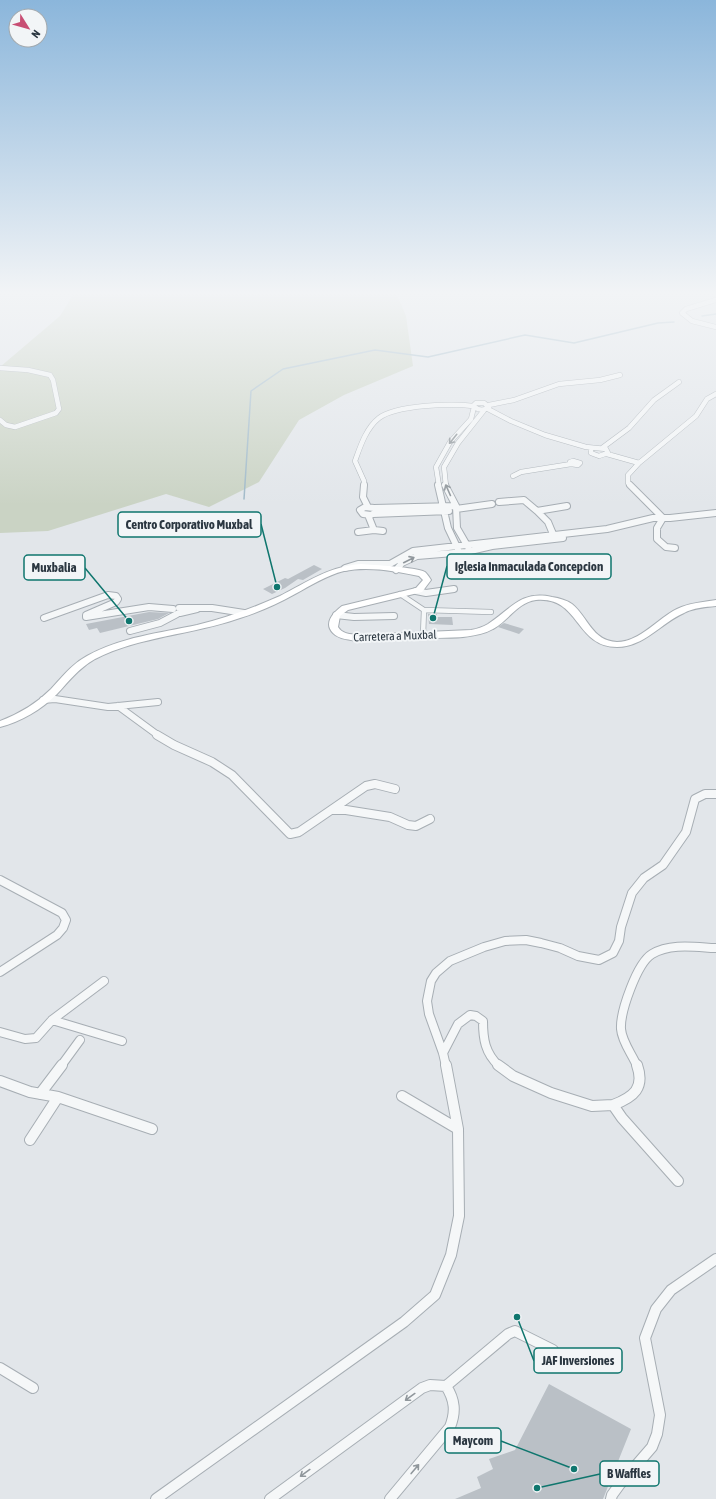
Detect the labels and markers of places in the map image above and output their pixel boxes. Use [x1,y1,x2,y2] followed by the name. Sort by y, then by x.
[118,512,261,537] callout: Centro Corporativo Muxbal
[447,554,611,579] callout: Iglesia Inmaculada Concepcion
[24,555,85,580] callout: Muxbalia
[534,1348,622,1373] callout: JAF Inversiones
[445,1428,501,1453] callout: Maycom
[600,1461,659,1486] callout: B Waffles

